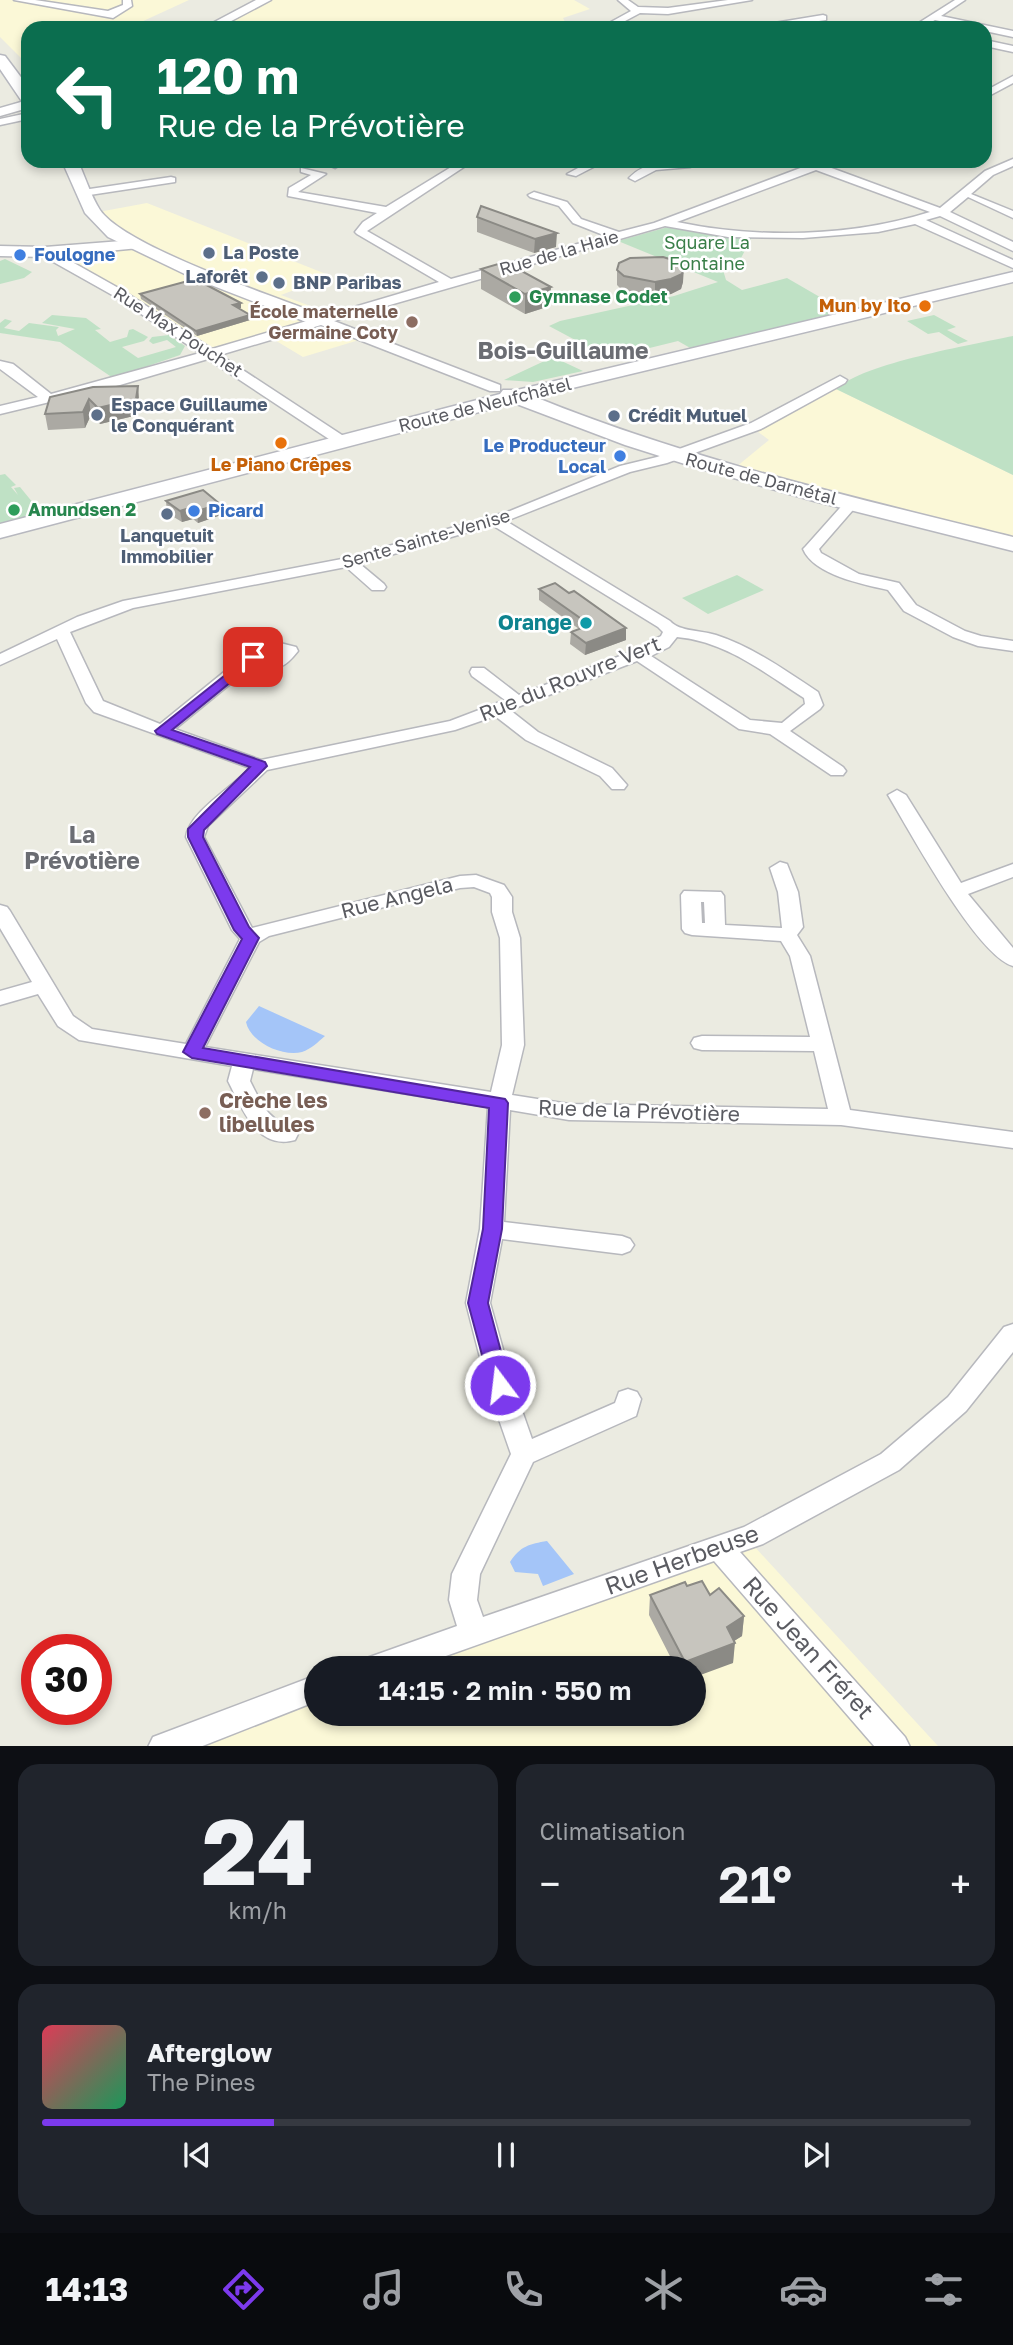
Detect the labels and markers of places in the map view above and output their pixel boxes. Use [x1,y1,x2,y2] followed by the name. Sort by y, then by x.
[223,241,299,263] place label: La Poste
[34,243,116,265] place label: Foulogne
[201,245,217,261] marker: La Poste
[12,247,28,263] marker: Foulogne
[185,265,248,287] place label: Laforêt
[254,269,270,285] marker: Laforêt
[293,271,402,293] place label: BNP Paribas
[271,275,287,291] marker: BNP Paribas
[529,285,668,307] place label: Gymnase Codet
[507,289,523,305] marker: Gymnase Codet
[819,294,911,316] place label: Mun by Ito
[917,298,933,314] marker: Mun by Ito
[250,300,398,343] place label: École maternelle Germaine Coty
[404,314,420,330] marker: École maternelle Germaine Coty
[111,393,268,436] place label: Espace Guillaume le Conquérant
[628,404,747,426] place label: Crédit Mutuel
[89,407,105,423] marker: Espace Guillaume le Conquérant
[606,408,622,424] marker: Crédit Mutuel
[483,434,606,477] place label: Le Producteur Local
[273,435,289,451] marker: Le Piano Crêpes
[612,448,628,464] marker: Le Producteur Local
[211,453,351,475] place label: Le Piano Crêpes
[28,498,136,520] place label: Amundsen 2
[208,499,264,521] place label: Picard
[6,502,22,518] marker: Amundsen 2
[186,503,202,519] marker: Picard
[159,506,175,522] marker: Lanquetuit Immobilier
[120,524,214,567] place label: Lanquetuit Immobilier
[498,609,572,635] place label: Orange
[578,615,594,631] marker: Orange
[223,627,283,687] pin
[219,1087,328,1137] place label: Crèche les libellules
[197,1105,213,1121] marker: Crèche les libellules

